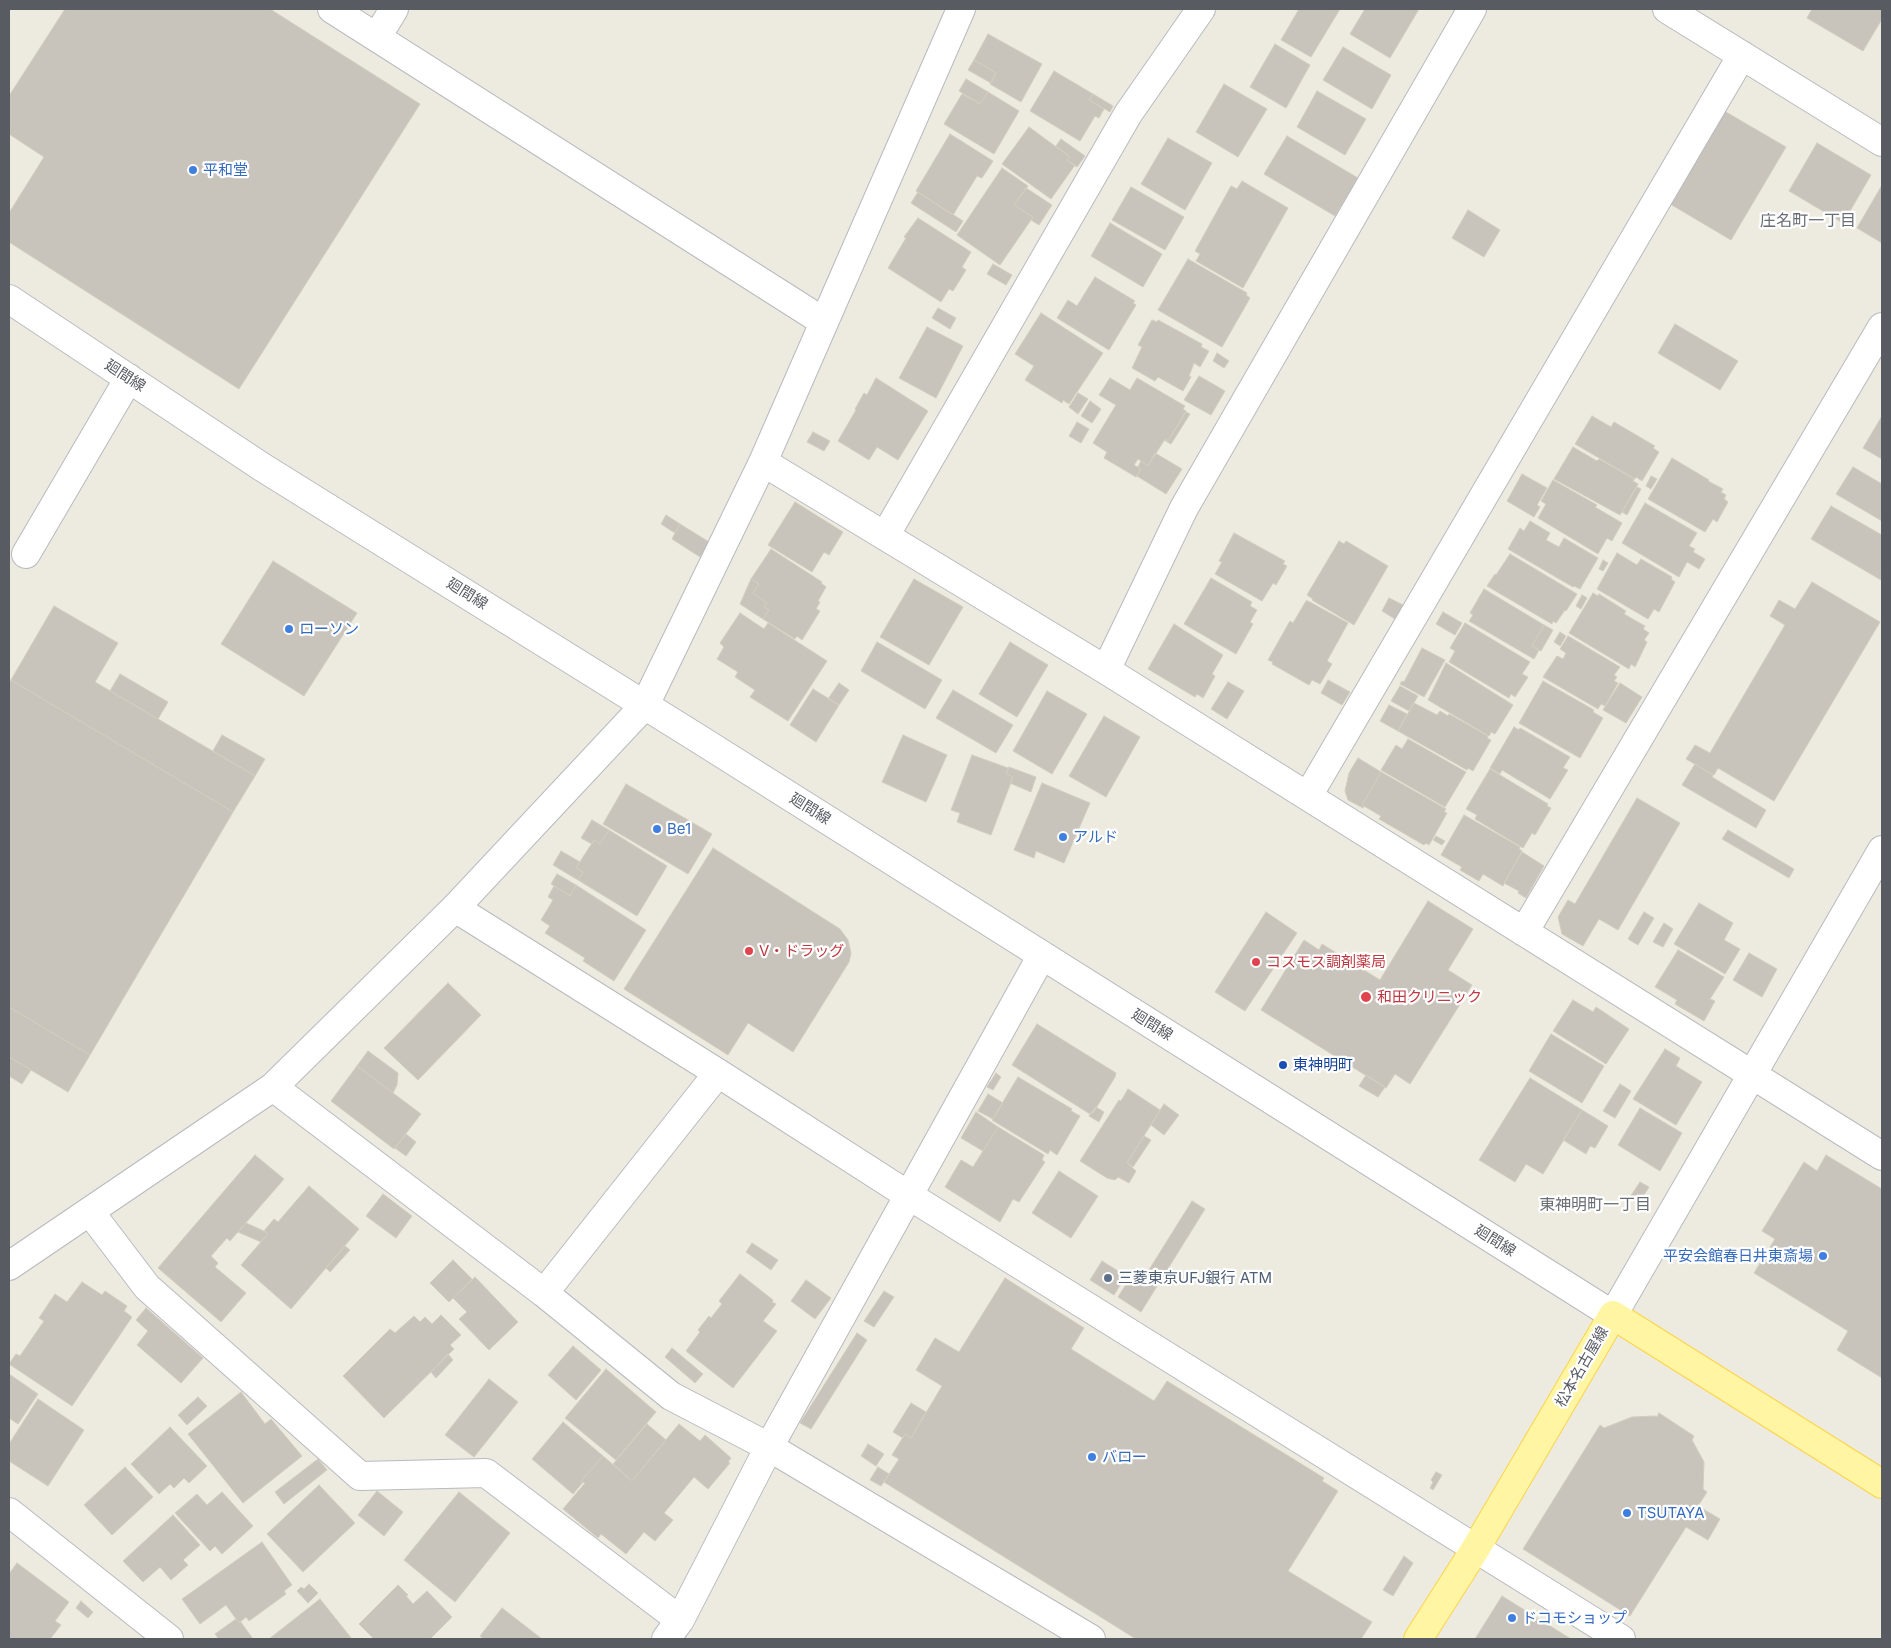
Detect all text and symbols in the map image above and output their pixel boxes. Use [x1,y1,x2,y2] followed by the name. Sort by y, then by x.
[203,161,248,179] place label: 平和堂
[187,164,199,176] marker: 平和堂
[1760,211,1856,231] district label: 庄名町一丁目
[101,356,149,396] street label: 廻間線
[443,574,491,614] street label: 廻間線
[299,620,359,638] place label: ローソン
[283,623,295,635] marker: ローソン
[786,789,834,829] street label: 廻間線
[667,820,691,838] place label: Be1
[651,823,663,835] marker: Be1
[1073,828,1118,846] place label: アルド
[1057,831,1069,843] marker: アルド
[759,942,844,960] place label: V・ドラッグ
[743,945,755,957] marker: V・ドラッグ
[1266,953,1386,971] place label: コスモス調剤薬局
[1250,956,1262,968] marker: コスモス調剤薬局
[1377,988,1482,1006] place label: 和田クリニック
[1359,990,1373,1004] marker: 和田クリニック
[1128,1005,1176,1045] street label: 廻間線
[1293,1056,1353,1074] place label: 東神明町
[1277,1059,1289,1071] marker: 東神明町
[1539,1195,1651,1215] district label: 東神明町一丁目
[1471,1221,1519,1261] street label: 廻間線
[1663,1247,1813,1265] place label: 平安会館春日井東斎場
[1817,1250,1829,1262] marker: 平安会館春日井東斎場
[1118,1269,1272,1287] place label: 三菱東京UFJ銀行 ATM
[1102,1272,1114,1284] marker: 三菱東京UFJ銀行 ATM
[1552,1324,1612,1410] street label: 松本名古屋線
[1102,1448,1147,1466] place label: バロー
[1086,1451,1098,1463] marker: バロー
[1637,1504,1705,1522] place label: TSUTAYA
[1621,1507,1633,1519] marker: TSUTAYA
[1522,1609,1627,1627] place label: ドコモショップ
[1506,1612,1518,1624] marker: ドコモショップ

